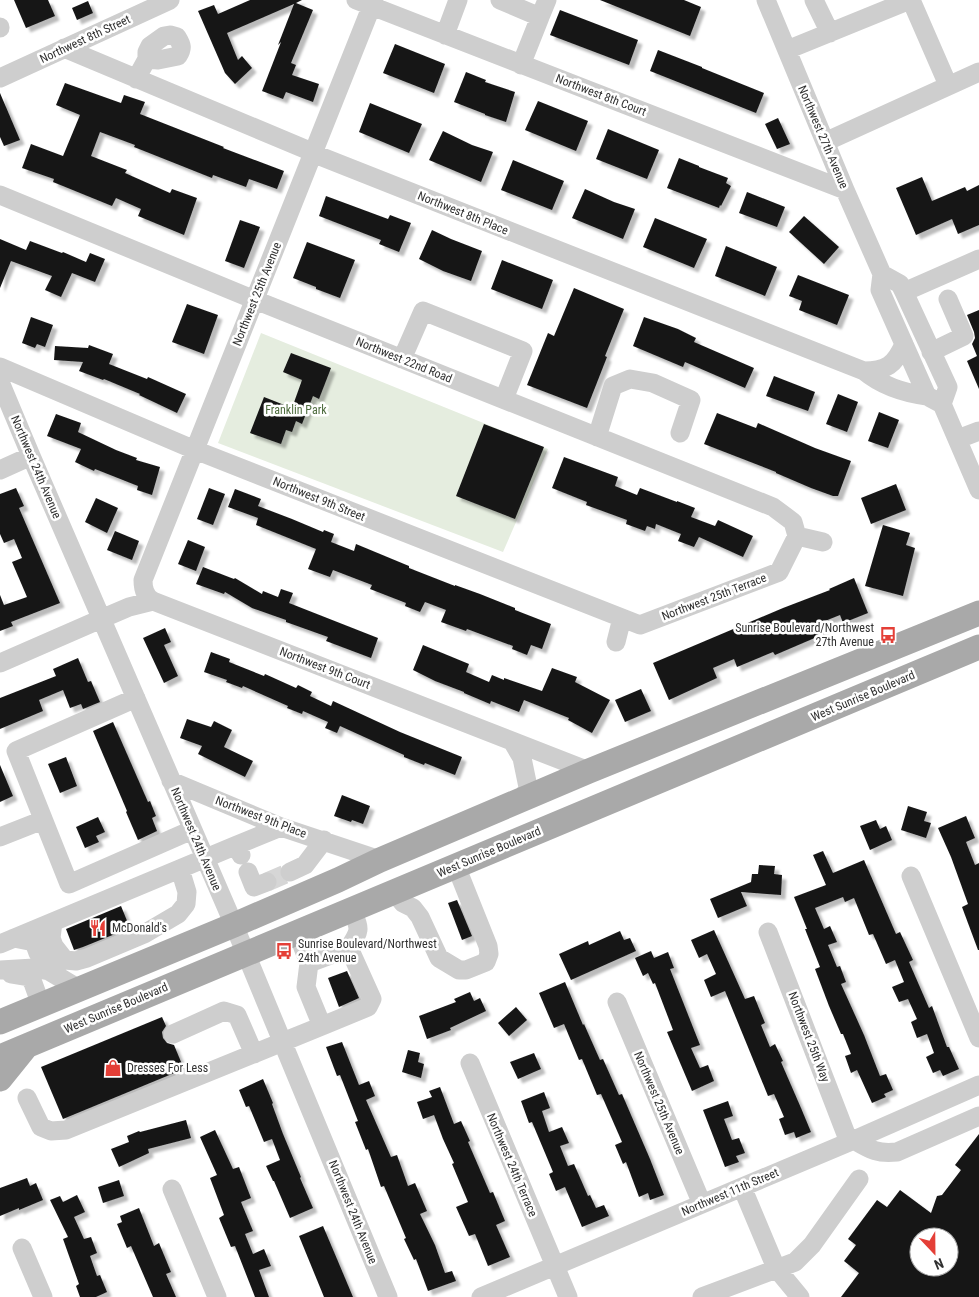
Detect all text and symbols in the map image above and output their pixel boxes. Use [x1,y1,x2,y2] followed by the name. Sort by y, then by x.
[38,12,133,66] street label: Northwest 8th Street
[554,71,649,119] street label: Northwest 8th Court
[795,83,851,191] street label: Northwest 27th Avenue
[416,188,511,238] street label: Northwest 8th Place
[230,240,284,348] street label: Northwest 25th Avenue
[354,334,454,386] street label: Northwest 22nd Road
[265,403,327,417] park label: Franklin Park
[8,413,64,521] street label: Northwest 24th Avenue
[271,474,368,524] street label: Northwest 9th Street
[660,570,769,623] street label: Northwest 25th Terrace
[735,621,874,649] place label: Sunrise Boulevard/Northwest 27th Avenue
[878,625,898,645] bus stop icon: Sunrise Boulevard/Northwest 27th Avenue
[278,644,373,692] street label: Northwest 9th Court
[809,668,917,724] street label: West Sunrise Boulevard
[168,785,224,893] street label: Northwest 24th Avenue
[214,793,309,841] street label: Northwest 9th Place
[435,824,543,880] street label: West Sunrise Boulevard
[88,918,108,938] restaurant icon: McDonald's
[112,921,167,935] place label: McDonald's
[298,937,437,965] place label: Sunrise Boulevard/Northwest 24th Avenue
[274,941,294,961] bus stop icon: Sunrise Boulevard/Northwest 24th Avenue
[62,980,170,1036] street label: West Sunrise Boulevard
[785,990,833,1084] street label: Northwest 25th Way
[631,1049,687,1157] street label: Northwest 25th Avenue
[103,1058,123,1078] shop icon: Dresses For Less
[127,1061,208,1075] place label: Dresses For Less
[484,1111,540,1219] street label: Northwest 24th Terrace
[326,1158,380,1266] street label: Northwest 24th Avenue
[679,1165,781,1219] street label: Northwest 11th Street
[909,1227,959,1277] north arrow
[932,1255,946,1273] text: N

